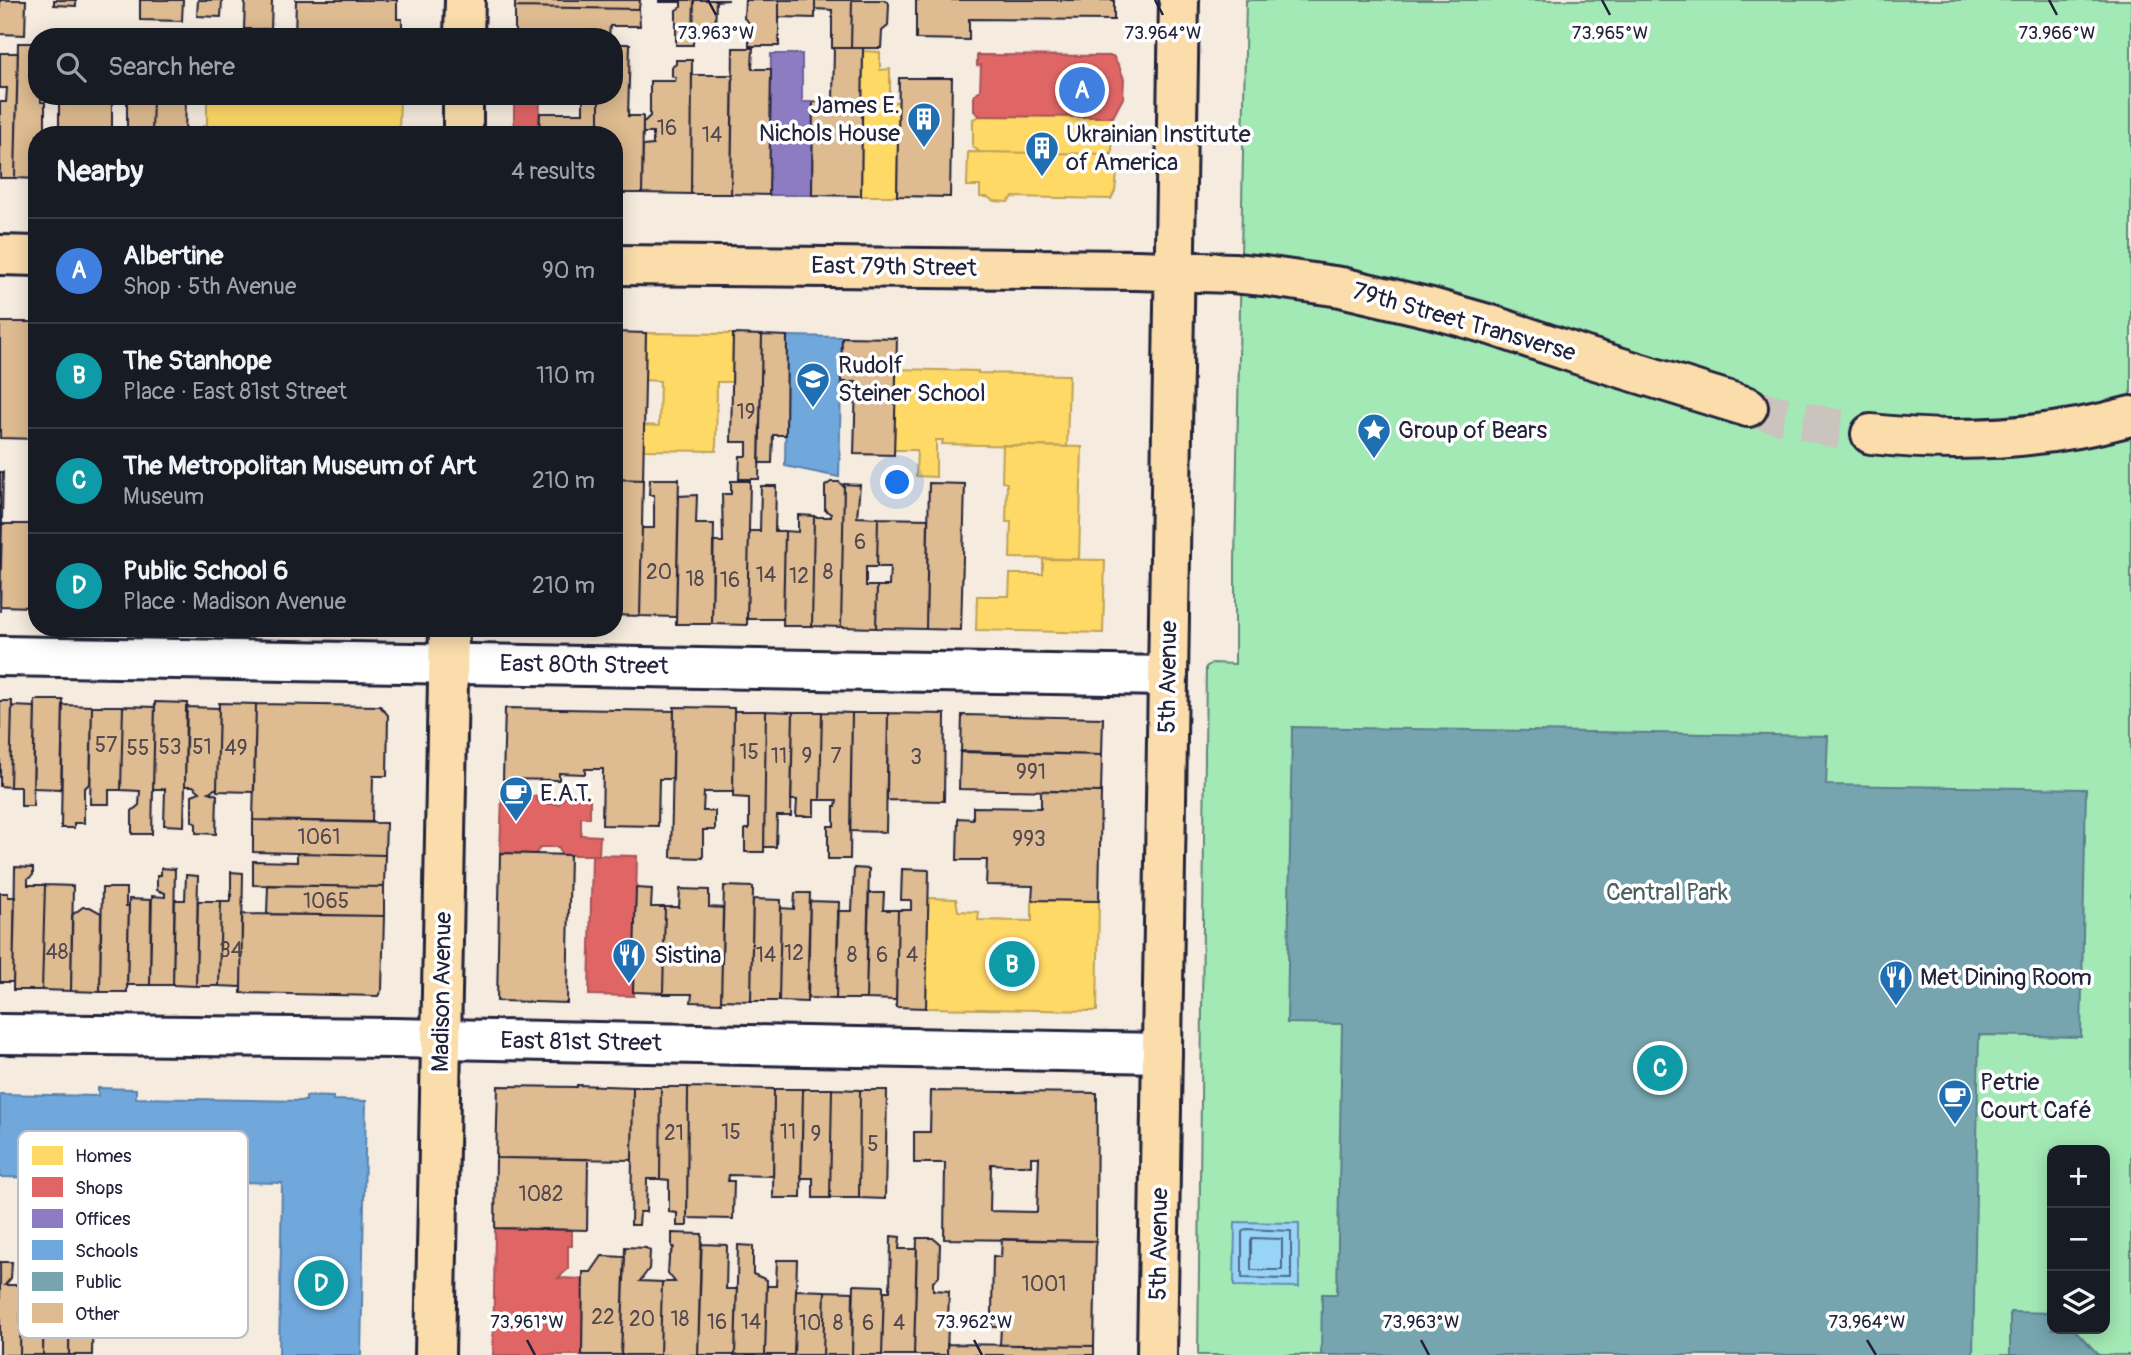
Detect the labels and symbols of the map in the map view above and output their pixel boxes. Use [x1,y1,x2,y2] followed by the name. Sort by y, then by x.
[678,22,754,45] text: 73.963°W
[1125,22,1201,45] text: 73.964°W
[1572,22,1648,45] text: 73.965°W
[2019,22,2096,45] text: 73.966°W
[1059,64,1105,116] pin: A
[759,91,900,148] place label: James E. Nichols House
[905,100,943,149] building icon: James E. Nichols House
[657,115,677,142] house number: 16
[1066,120,1251,177] place label: Ukrainian Institute of America
[702,122,722,149] house number: 14
[1023,129,1061,178] building icon: Ukrainian Institute of America
[811,251,977,283] street label: East 79th Street
[1349,276,1579,368] street label: 79th Street Transverse
[838,351,986,408] place label: Rudolf Steiner School
[794,360,832,409] school or university icon: Rudolf Steiner School
[736,399,756,426] house number: 19
[1355,411,1393,460] place icon: Group of Bears
[1398,416,1547,445] place label: Group of Bears
[880,465,914,499] your location
[854,529,866,556] house number: 6
[646,559,672,586] house number: 20
[823,559,833,586] house number: 8
[756,562,776,589] house number: 14
[789,563,809,590] house number: 12
[686,566,704,593] house number: 18
[720,567,740,594] house number: 16
[1153,620,1183,734] street label: 5th Avenue
[499,649,669,681] street label: East 80th Street
[95,732,117,759] house number: 57
[158,734,182,761] house number: 53
[192,734,212,761] house number: 51
[127,735,149,762] house number: 55
[225,735,248,762] house number: 49
[739,739,759,766] house number: 15
[771,743,787,770] house number: 11
[802,743,812,770] house number: 9
[830,743,842,770] house number: 7
[910,744,922,771] house number: 3
[1016,759,1046,786] house number: 991
[497,774,535,823] cafe icon: E.A.T.
[540,779,592,808] place label: E.A.T.
[298,824,341,851] house number: 1061
[1012,826,1046,853] house number: 993
[1606,878,1728,907] park label: Central Park
[303,888,349,915] house number: 1065
[426,911,458,1072] street label: Madison Avenue
[610,936,648,985] restaurant icon: Sistina
[219,937,243,964] house number: 34
[989,938,1035,990] pin: B
[46,939,68,966] house number: 48
[784,940,804,967] house number: 12
[654,941,721,970] place label: Sistina
[756,942,776,969] house number: 14
[847,942,857,969] house number: 8
[876,942,888,969] house number: 6
[906,942,918,969] house number: 4
[1877,958,1915,1007] restaurant icon: Met Dining Room
[1920,963,2092,992] place label: Met Dining Room
[500,1026,662,1058] street label: East 81st Street
[1637,1042,1683,1094] pin: C
[1980,1068,2092,1125] place label: Petrie Court Café
[1936,1077,1974,1126] cafe icon: Petrie Court Café
[721,1119,741,1146] house number: 15
[780,1119,796,1146] house number: 11
[664,1120,684,1147] house number: 21
[811,1121,821,1148] house number: 9
[18,1131,248,1338] legend
[867,1131,879,1158] house number: 5
[75,1144,132,1168] text: Homes
[75,1176,123,1200] text: Shops
[519,1181,563,1208] house number: 1082
[1144,1187,1174,1301] street label: 5th Avenue
[75,1207,131,1231] text: Offices
[75,1239,139,1263] text: Schools
[298,1257,344,1309] pin: D
[75,1270,122,1294] text: Public
[1021,1271,1067,1298] house number: 1001
[75,1302,120,1326] text: Other
[591,1304,615,1331] house number: 22
[629,1306,655,1333] house number: 20
[671,1306,689,1333] house number: 18
[707,1309,727,1336] house number: 16
[741,1309,761,1336] house number: 14
[799,1310,821,1337] house number: 10
[833,1310,843,1337] house number: 8
[862,1310,874,1337] house number: 6
[893,1310,905,1337] house number: 4
[490,1311,564,1334] text: 73.961°W
[936,1311,1012,1334] text: 73.962°W
[1383,1311,1459,1334] text: 73.963°W
[1829,1311,1905,1334] text: 73.964°W

